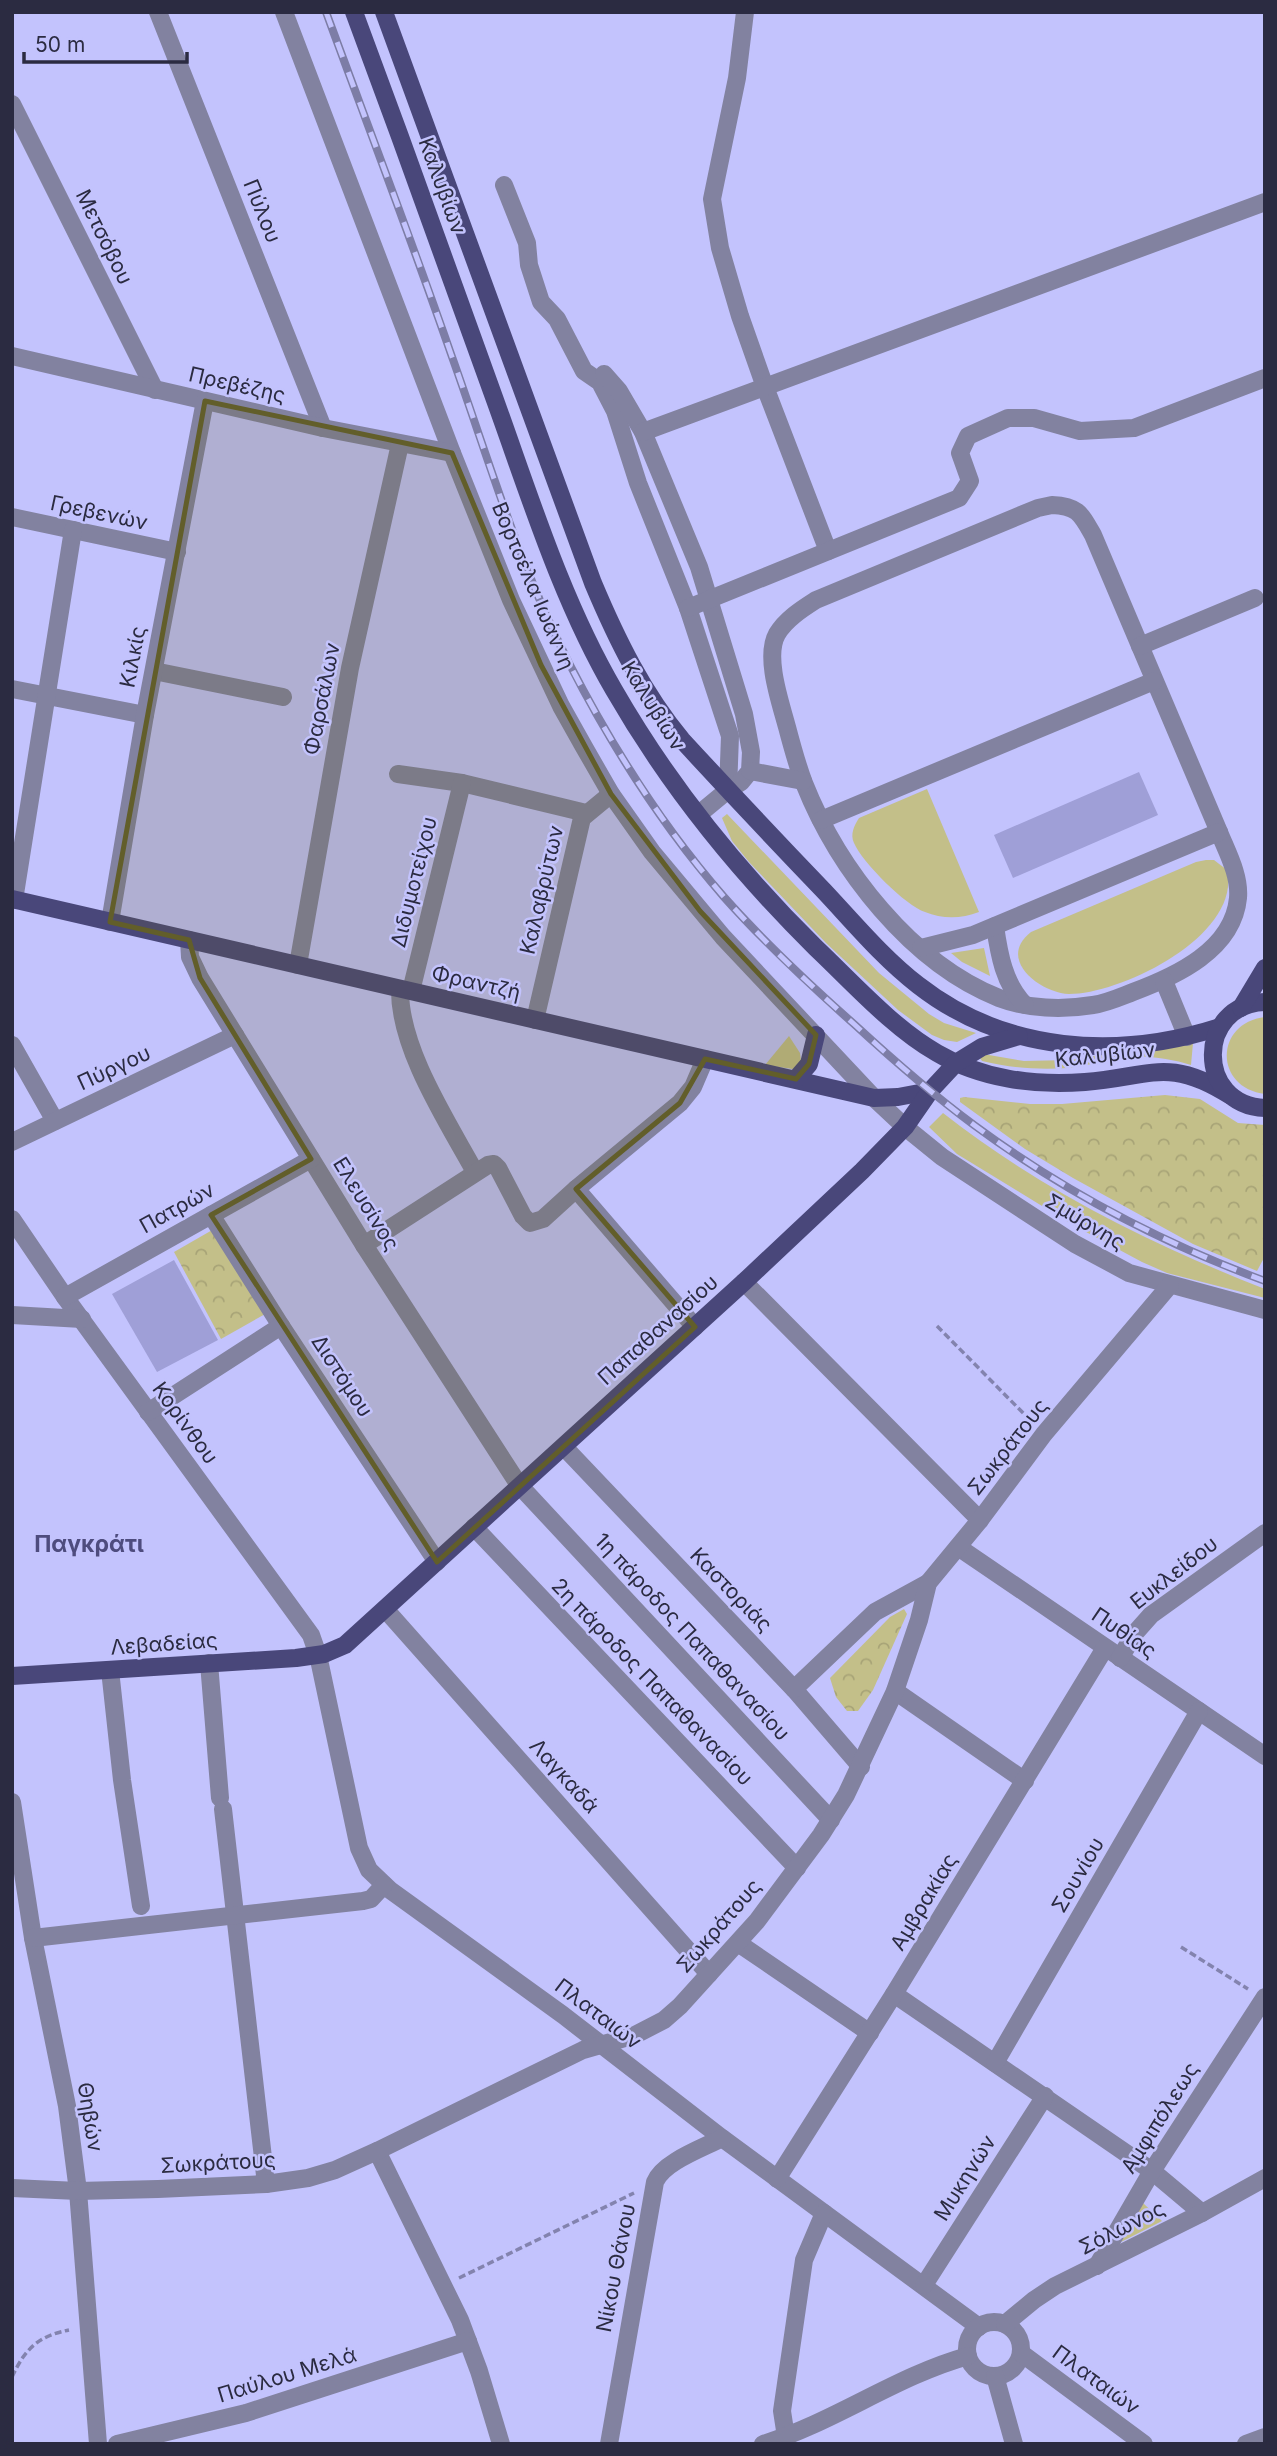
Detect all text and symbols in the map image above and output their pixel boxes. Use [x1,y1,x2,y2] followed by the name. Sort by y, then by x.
[24,21,187,65] scale bar
[35,32,85,57] text: 50 m
[414,134,471,237] street label: Καλυβίων
[238,175,286,246] street label: Πύλου
[71,185,138,288] street label: Μετσόβου
[186,361,288,408] street label: Πρεβέζης
[48,490,150,535] street label: Γρεβενών
[487,498,580,673] street label: Βορτσέλα Ιωάννη
[114,624,151,690] street label: Κιλκίς
[298,641,345,757] street label: Φαρσάλων
[616,656,691,755] street label: Καλυβίων
[385,814,442,950] street label: Διδυμοτείχου
[515,823,568,957] street label: Καλαβρύτων
[429,960,523,1005] street label: Φραντζή
[1054,1037,1156,1072] street label: Καλυβίων
[73,1040,154,1095] street label: Πύργου
[328,1153,405,1255] street label: Ελευσίνος
[135,1177,219,1238] street label: Πατρών
[1041,1188,1130,1255] street label: Σμύρνης
[593,1269,723,1390] street label: Παπαθανασίου
[307,1330,378,1421] street label: Διστόμου
[147,1377,223,1468] street label: Κορίνθου
[962,1393,1053,1500] street label: Σωκράτους
[590,1528,795,1745] street label: 1η πάροδος Παπαθανασίου
[34,1530,144,1558] district label: Παγκράτι
[1125,1531,1222,1614] street label: Ευκλείδου
[685,1542,778,1637] street label: Καστοριάς
[547,1573,758,1791] street label: 2η πάροδος Παπαθανασίου
[1087,1602,1161,1663] street label: Πυθίας
[109,1627,218,1660] street label: Λεβαδείας
[524,1733,604,1818] street label: Λαγκαδά
[1046,1833,1109,1917] street label: Σουνίου
[885,1849,962,1955] street label: Αμβρακίας
[671,1874,766,1977] street label: Σωκράτους
[550,1973,646,2054] street label: Πλαταιών
[1115,2058,1204,2178] street label: Αμφιπόλεως
[73,2080,108,2154] street label: Θηβών
[928,2130,1001,2225] street label: Μυκηνών
[160,2147,276,2178] street label: Σωκράτους
[1075,2195,1169,2260] street label: Σόλωνος
[591,2201,640,2334] street label: Νίκου Θάνου
[1048,2340,1145,2420] street label: Πλαταιών
[214,2342,359,2407] street label: Παύλου Μελά

